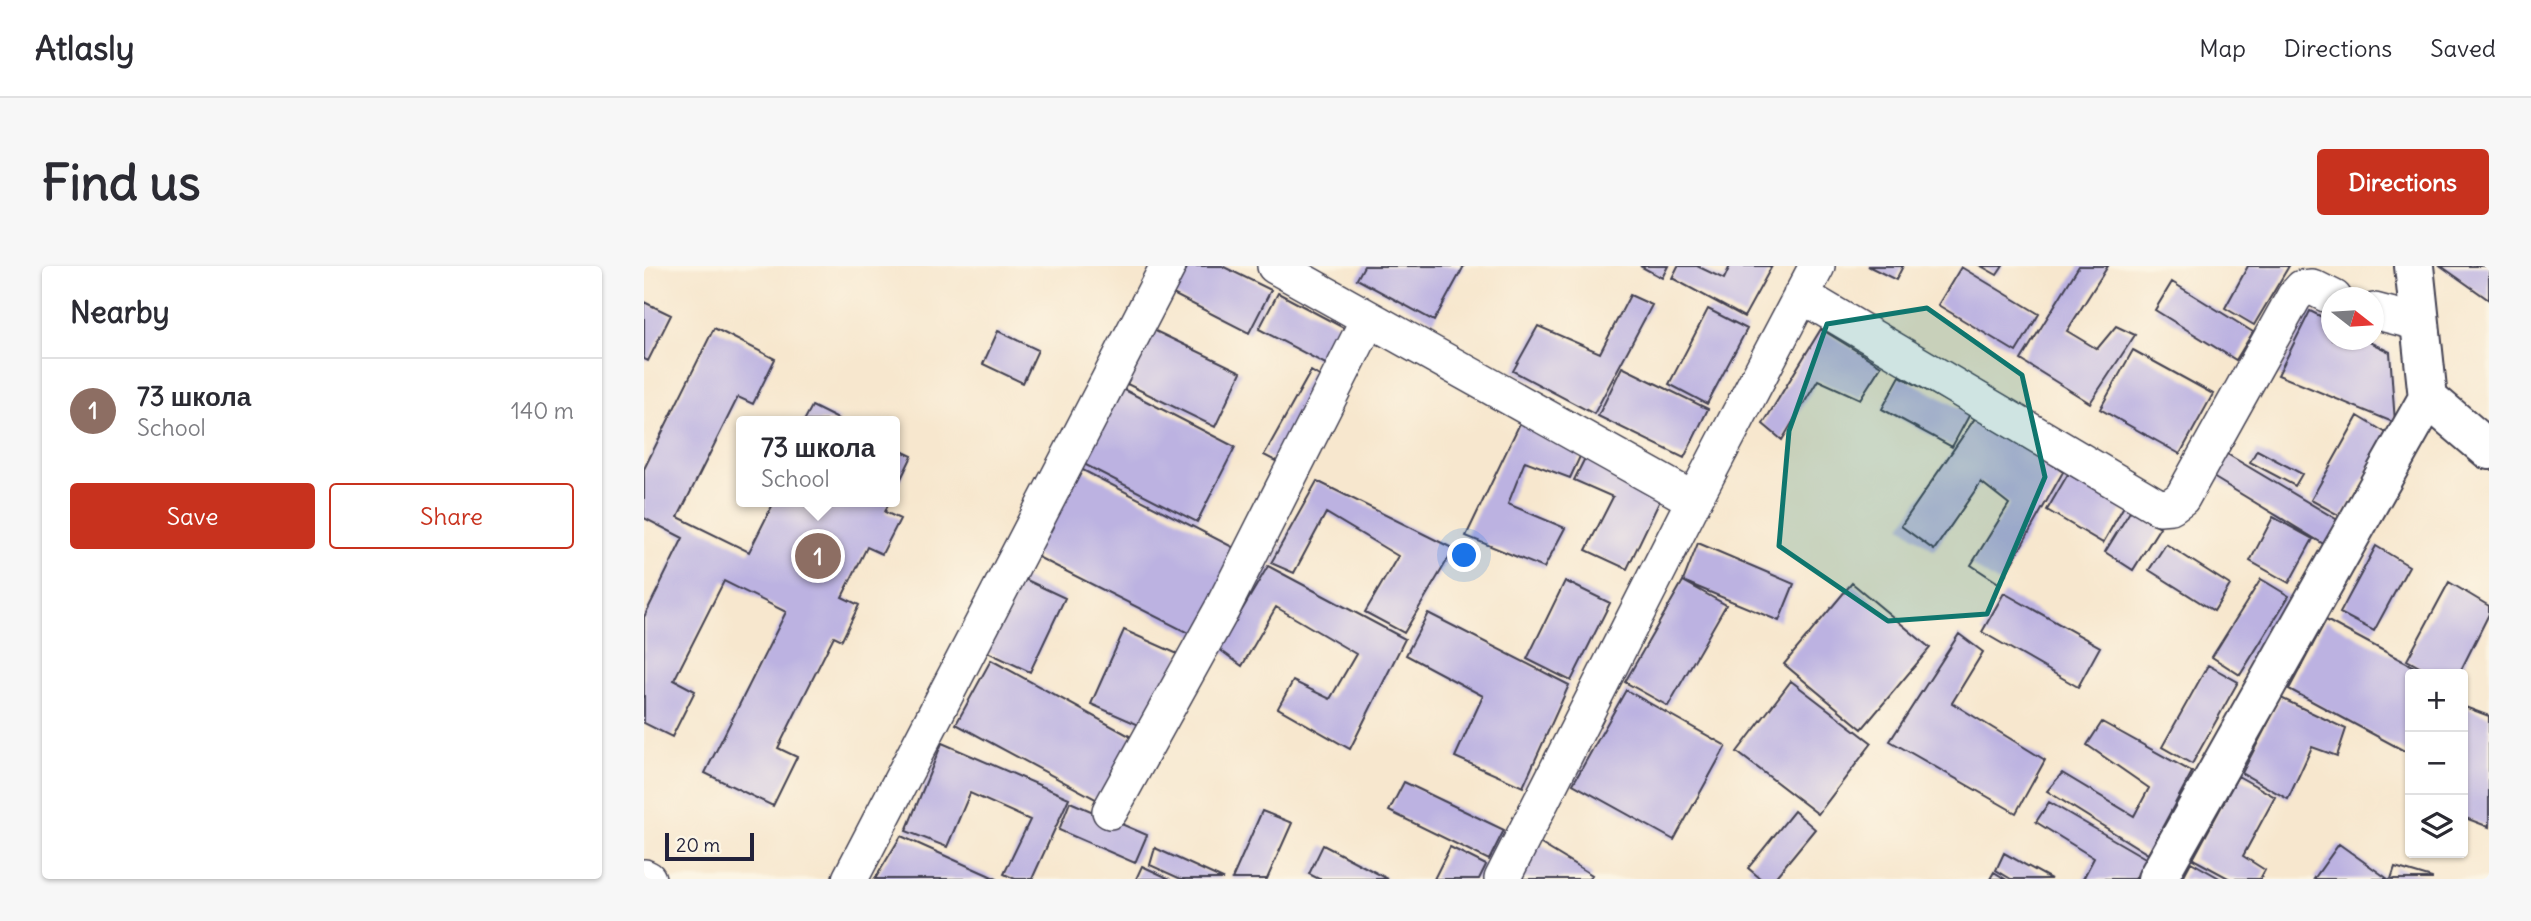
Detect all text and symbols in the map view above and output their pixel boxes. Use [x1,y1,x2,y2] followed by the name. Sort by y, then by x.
[35,27,134,69] text: Atlasly
[2199,33,2246,63] text: Map
[2284,33,2392,63] text: Directions
[2430,33,2496,63] text: Saved
[2317,149,2489,215] button: Directions
[42,152,200,213] text: Find us
[2321,287,2384,350] north arrow
[70,293,170,331] text: Nearby
[137,380,251,413] text: 73 школа
[88,396,98,425] text: 1
[511,396,574,425] text: 140 m
[137,413,206,442] text: School
[736,416,900,507] popup
[761,431,875,464] text: 73 школа
[761,464,830,493] text: School
[70,483,315,549] button: Save
[329,483,574,549] button: Share
[795,530,841,582] pin: 1
[1447,538,1481,572] your location
[2405,669,2468,858] map controls
[2405,669,2468,732] button: +
[2405,732,2468,795] button: −
[2405,795,2468,858] button: layers
[665,830,754,862] scale bar
[676,833,720,857] text: 20 m

